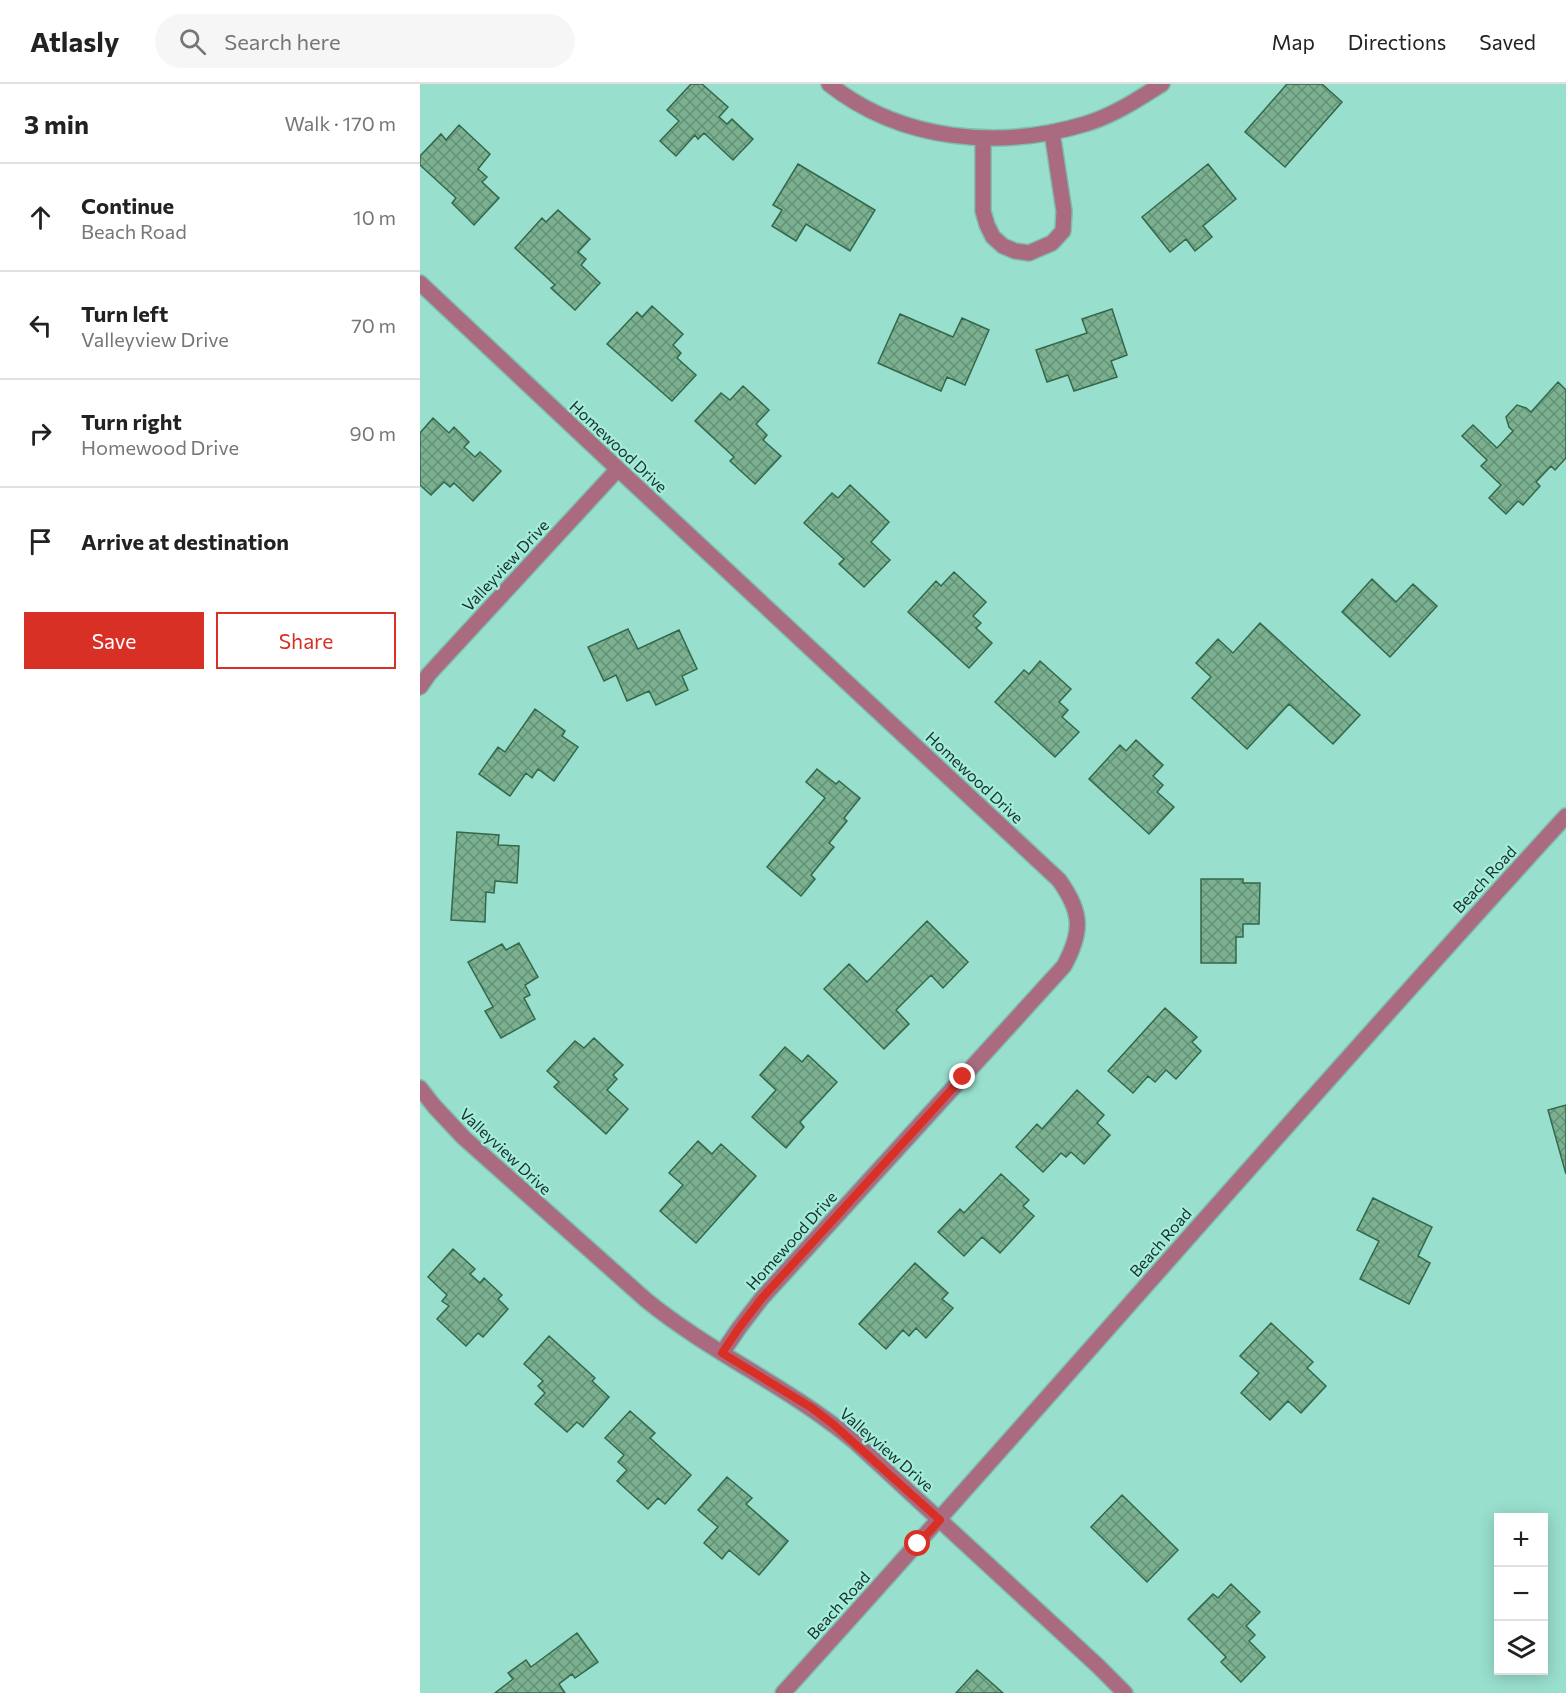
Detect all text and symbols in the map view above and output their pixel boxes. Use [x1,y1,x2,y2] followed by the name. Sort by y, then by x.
[155,14,575,68] search box
[30,24,119,58] text: Atlasly
[176,25,209,58] icon: search
[224,28,341,55] text: Search here
[1272,29,1315,54] text: Map
[1348,29,1446,54] text: Directions
[1479,29,1536,54] text: Saved
[24,108,89,139] text: 3 min
[285,111,396,135] text: Walk · 170 m
[81,192,174,219] text: Continue
[24,201,57,234] icon: ahead
[353,205,396,229] text: 10 m
[81,219,187,243] text: Beach Road
[81,300,168,327] text: Turn left
[24,309,57,342] icon: left
[351,313,396,337] text: 70 m
[81,327,229,351] text: Valleyview Drive
[566,396,672,496] street label: Homewood Drive
[81,408,182,435] text: Turn right
[24,417,57,450] icon: right
[350,421,396,445] text: 90 m
[81,435,239,459] text: Homewood Drive
[458,515,552,615] street label: Valleyview Drive
[24,525,57,558] icon: arrive
[81,528,289,555] text: Arrive at destination
[24,612,204,669] button: Save
[216,612,396,669] button: Share
[922,727,1028,827] street label: Homewood Drive
[1448,842,1520,916] street label: Beach Road
[949,1063,975,1089] route end
[456,1104,556,1198] street label: Valleyview Drive
[742,1187,840,1293] street label: Homewood Drive
[1125,1204,1195,1280] street label: Beach Road
[836,1403,938,1495] street label: Valleyview Drive
[1494,1513,1548,1675] map controls
[1494,1513,1548,1567] button: +
[904,1530,930,1556] route start
[803,1567,873,1643] street label: Beach Road
[1494,1567,1548,1621] button: −
[1494,1621,1548,1675] button: layers

